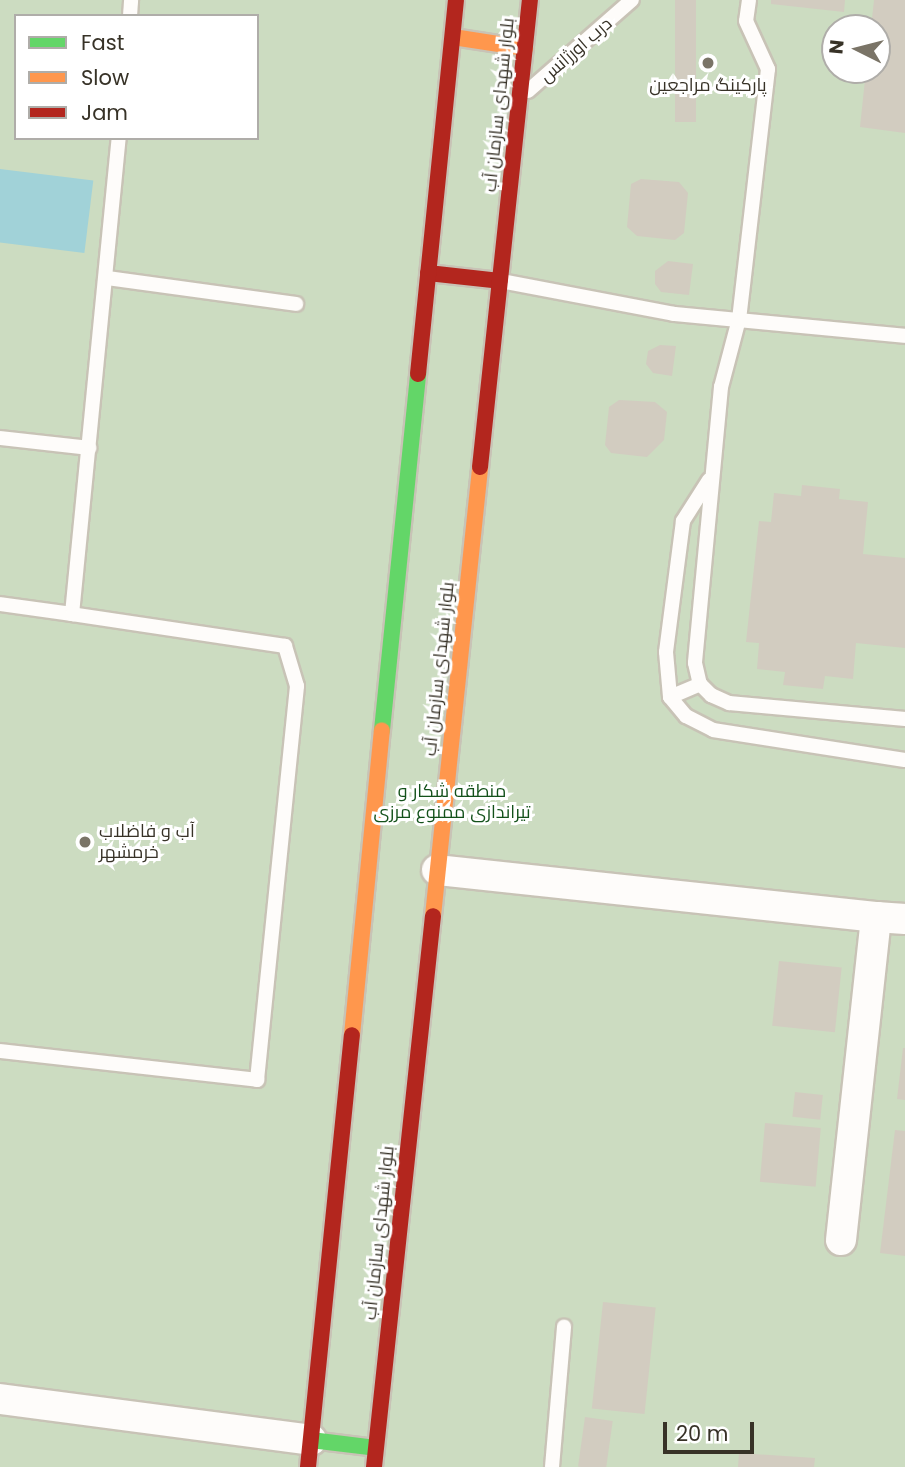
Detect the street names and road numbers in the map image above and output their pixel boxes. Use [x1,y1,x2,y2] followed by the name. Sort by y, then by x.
[535,13,617,87] street label: درب اورژانس
[479,17,519,193] street label: بلوار شهدای سازمان آب
[419,581,459,757] street label: بلوار شهدای سازمان آب
[359,1145,399,1321] street label: بلوار شهدای سازمان آب

